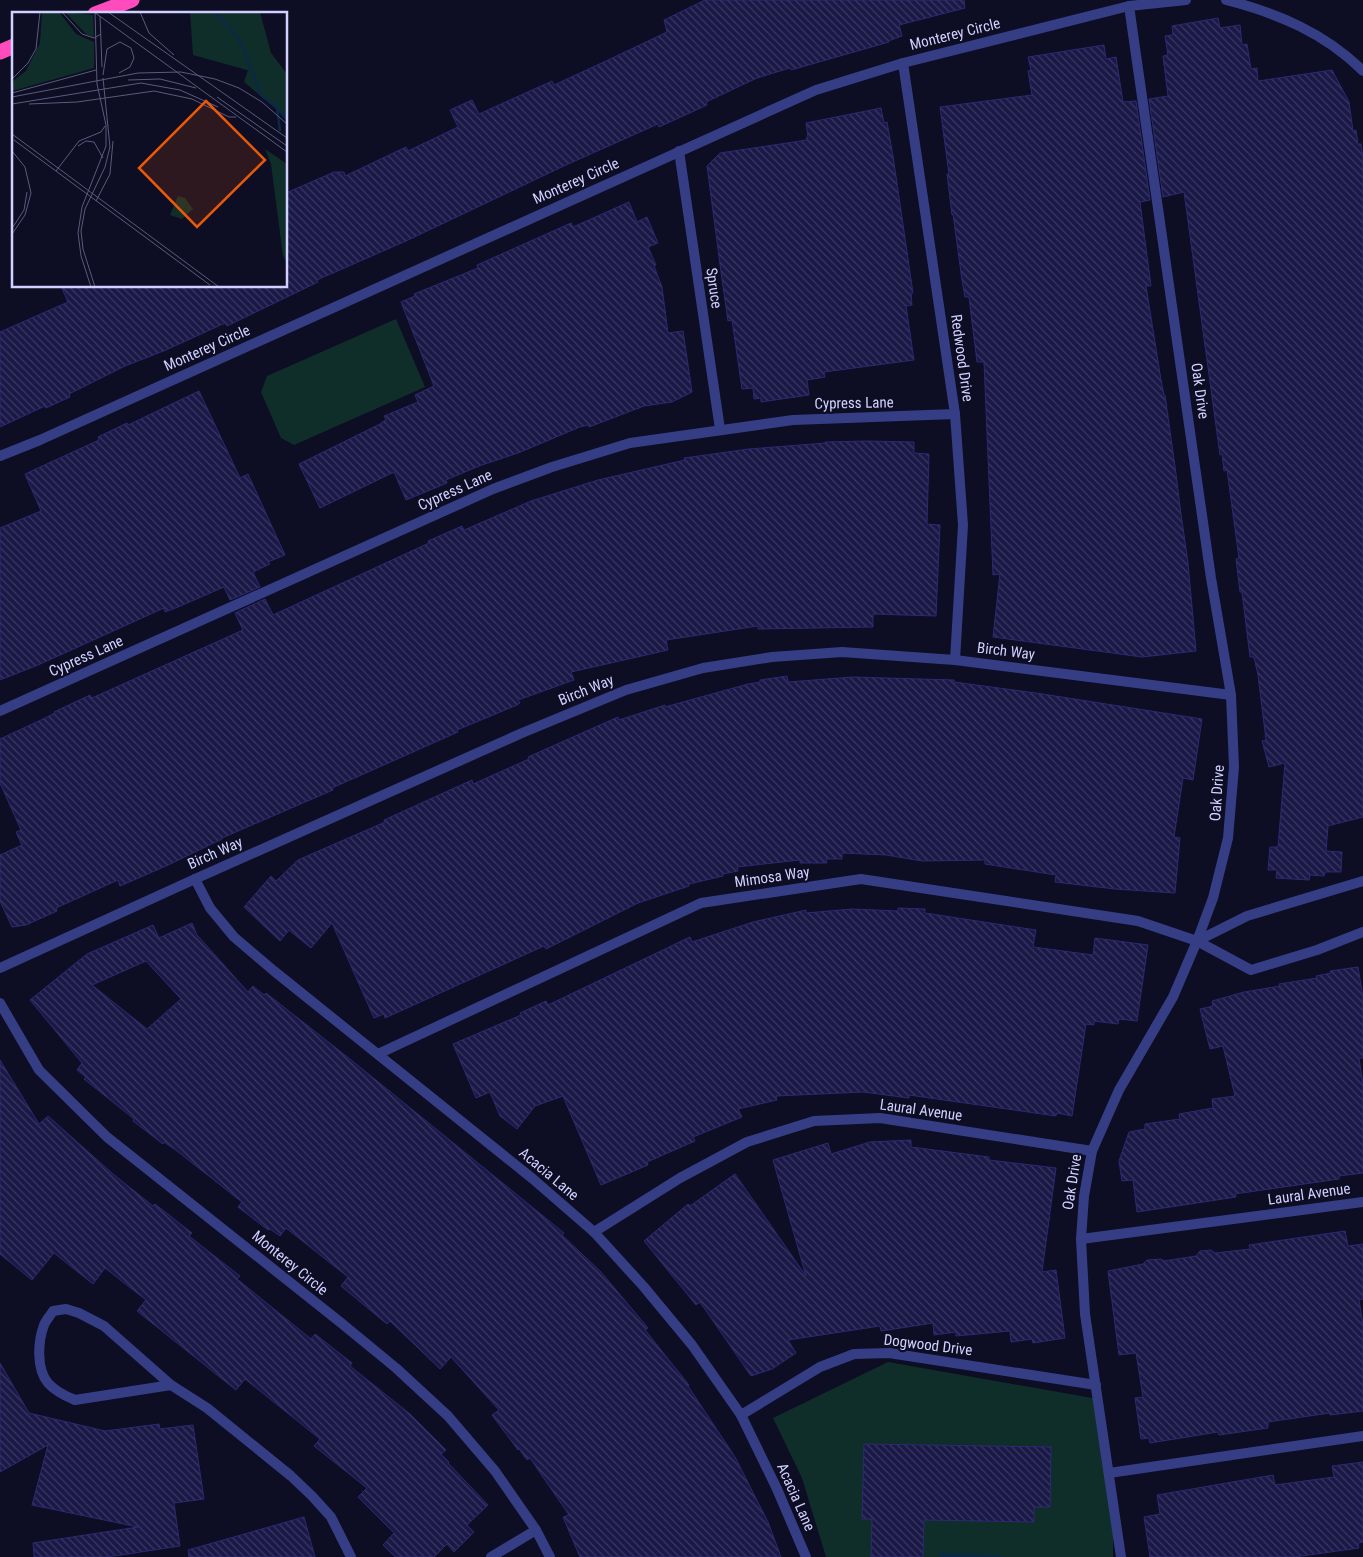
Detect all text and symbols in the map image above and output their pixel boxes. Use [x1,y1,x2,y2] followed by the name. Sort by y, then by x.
[12,12,288,288] inset map
[908,14,1002,54] street label: Monterey Circle
[530,154,622,208] street label: Monterey Circle
[702,266,726,310] street label: Spruce
[947,313,977,403] street label: Redwood Drive
[161,321,253,375] street label: Monterey Circle
[1187,362,1213,420] street label: Oak Drive
[814,393,894,413] street label: Cypress Lane
[415,466,495,514] street label: Cypress Lane
[46,632,126,680] street label: Cypress Lane
[976,639,1036,663] street label: Birch Way
[556,671,616,709] street label: Birch Way
[1206,764,1228,822] street label: Oak Drive
[185,833,245,873] street label: Birch Way
[733,863,811,891] street label: Mimosa Way
[879,1095,963,1125] street label: Laural Avenue
[515,1144,583,1204] street label: Acacia Lane
[1059,1153,1085,1211] street label: Oak Drive
[1267,1179,1351,1209] street label: Laural Avenue
[248,1227,332,1299] street label: Monterey Circle
[883,1331,973,1359] street label: Dogwood Drive
[773,1460,819,1534] street label: Acacia Lane

